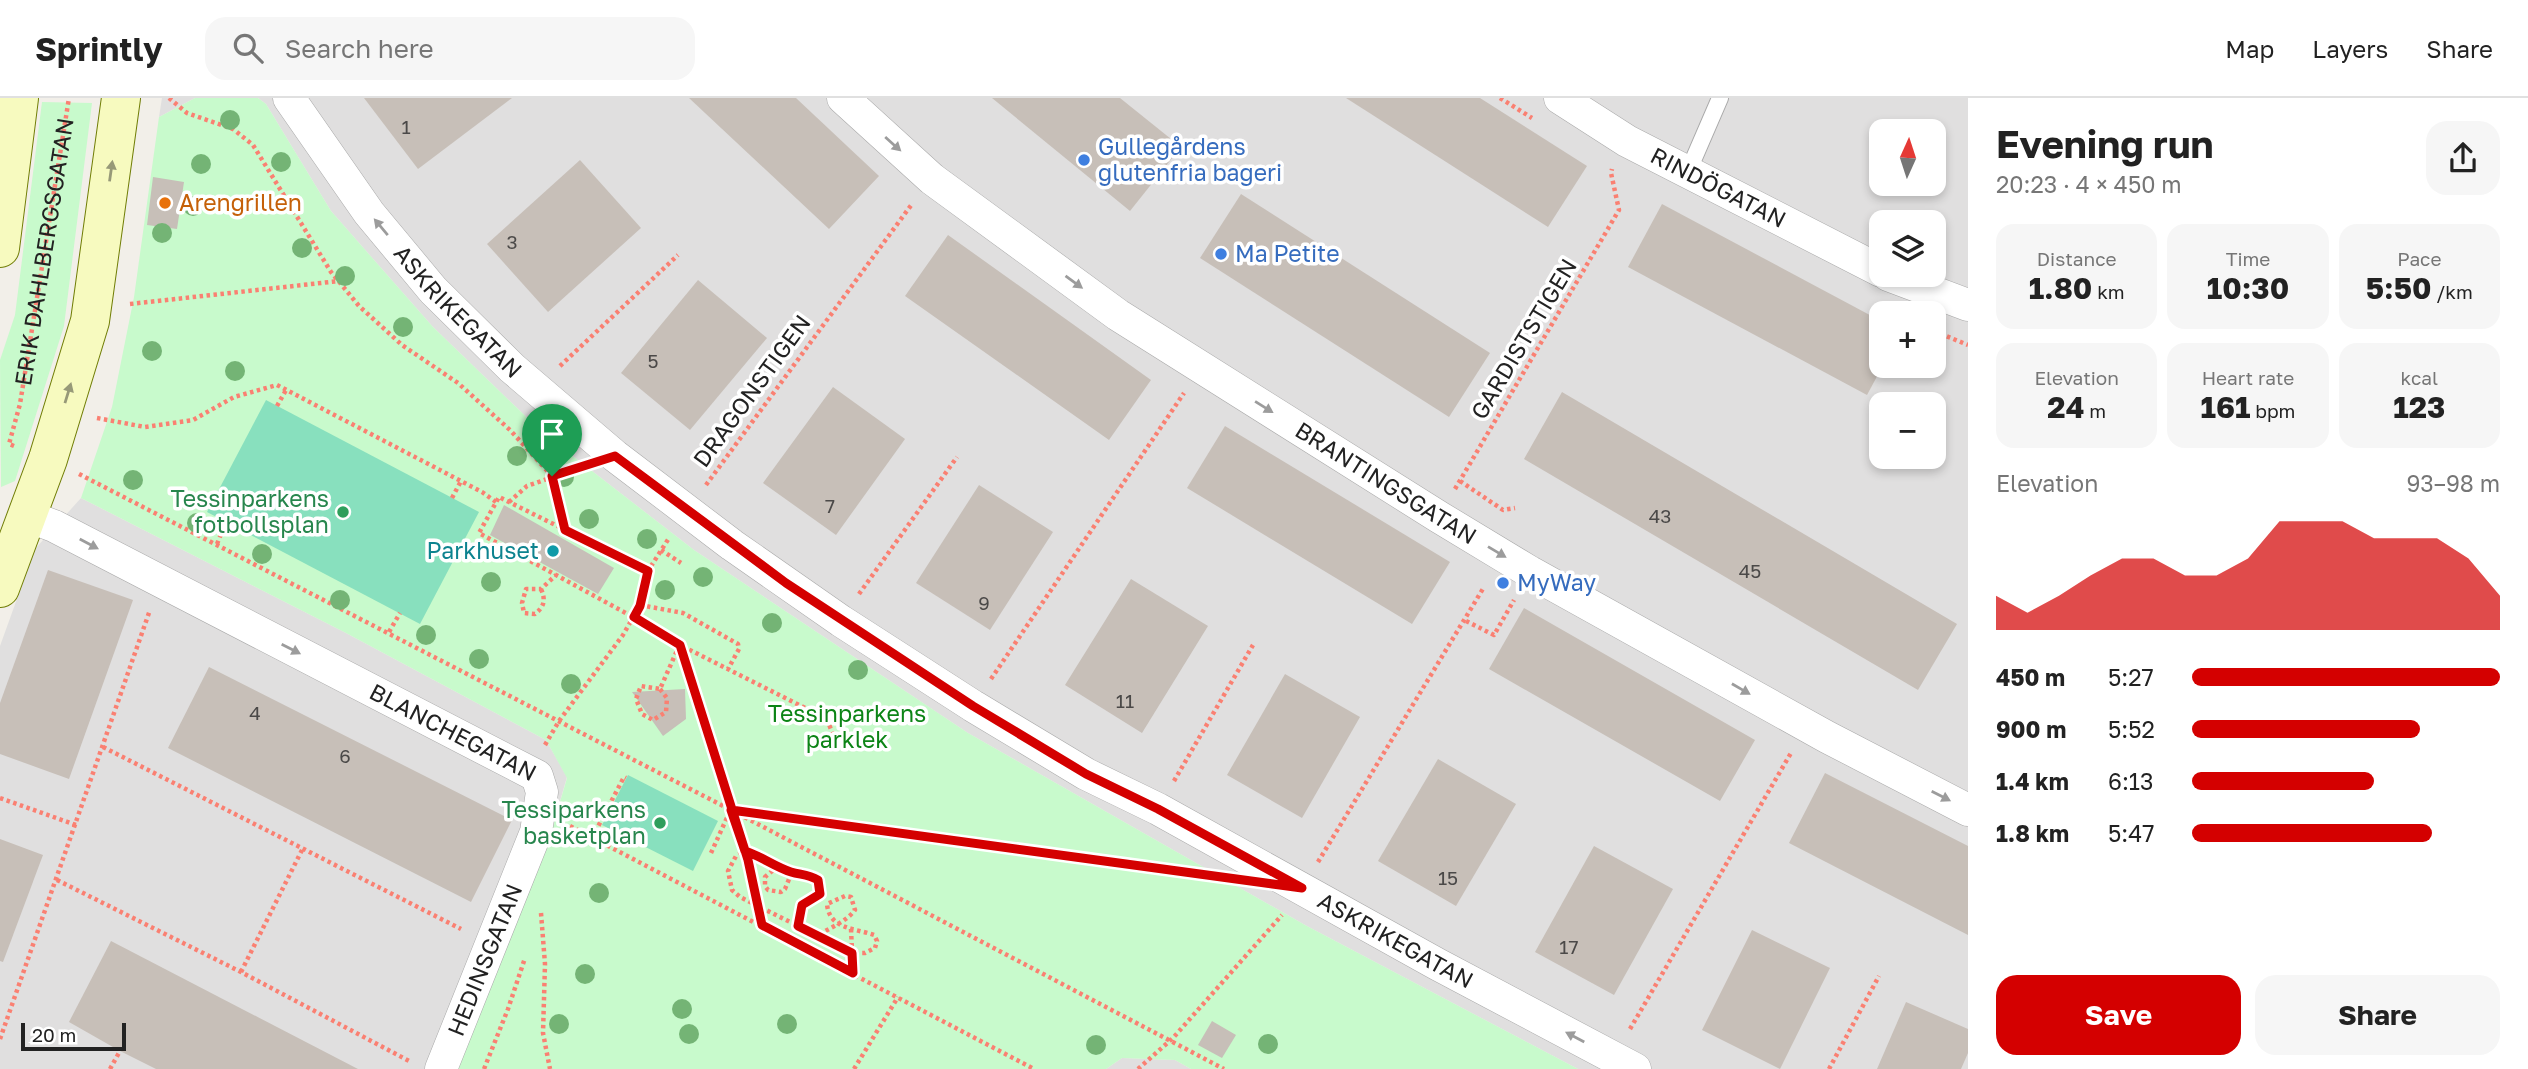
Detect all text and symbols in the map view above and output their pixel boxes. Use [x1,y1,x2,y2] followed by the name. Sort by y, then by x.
[205,17,695,80] search box
[35,29,163,68] text: Sprintly
[229,29,267,67] icon: search
[285,33,434,64] text: Search here
[2225,34,2274,63] text: Map
[2312,34,2388,63] text: Layers
[2426,34,2493,63] text: Share
[401,115,411,138] house number: 1
[8,116,79,388] street label: ERIK DAHLBERGSGATAN
[1869,119,1946,196] north arrow
[1869,119,1946,469] map controls
[1996,121,2214,166] text: Evening run
[2426,121,2500,195] button: share
[1098,132,1282,186] place label: Gullegårdens glutenfria bageri
[884,136,902,152] one-way arrow
[1646,141,1791,233] street label: RINDÖGATAN
[1076,152,1092,168] marker: Gullegårdens glutenfria bageri
[106,159,117,181] one-way arrow
[1996,170,2182,198] text: 20:23 · 4 × 450 m
[179,188,302,216] place label: Arengrillen
[157,195,173,211] marker: Arengrillen
[1869,210,1946,287] button: layers
[374,219,389,236] one-way arrow
[506,230,518,253] house number: 3
[389,239,528,383] street label: ASKRIKEGATAN
[1235,239,1340,267] place label: Ma Petite
[1213,246,1229,262] marker: Ma Petite
[2037,247,2117,270] text: Distance
[2226,247,2270,270] text: Time
[2397,247,2442,270] text: Pace
[1464,253,1582,424] street label: GARDISTSTIGEN
[2029,270,2092,306] text: 1.80
[2207,270,2289,306] text: 10:30
[2366,270,2431,306] text: 5:50
[1064,275,1082,290] one-way arrow
[2092,280,2125,303] text: km
[2431,280,2473,303] text: /km
[1869,301,1946,378] button: +
[687,309,816,472] street label: DRAGONSTIGEN
[647,349,659,372] house number: 5
[2034,366,2119,389] text: Elevation
[2202,366,2294,389] text: Heart rate
[2401,366,2438,389] text: kcal
[64,383,74,404] one-way arrow
[2047,389,2084,425] text: 24
[2201,389,2251,425] text: 161
[2393,389,2445,425] text: 123
[1869,392,1946,469] button: −
[2084,399,2106,422] text: m
[2251,399,2295,422] text: bpm
[1254,400,1274,413] one-way arrow
[522,404,582,476] pin
[533,415,571,453] icon: arrive
[1290,415,1482,549] street label: BRANTINGSGATAN
[1996,469,2098,497] text: Elevation
[2406,469,2500,497] text: 93–98 m
[170,484,329,538] place label: Tessinparkens fotbollsplan
[825,494,835,517] house number: 7
[335,504,351,520] marker: Tessinparkens fotbollsplan
[1649,504,1671,527] house number: 43
[426,536,539,564] place label: Parkhuset
[79,539,99,550] one-way arrow
[545,543,561,559] marker: Parkhuset
[1488,546,1507,558] one-way arrow
[1739,559,1761,582] house number: 45
[1517,568,1596,596] place label: MyWay
[1495,575,1511,591] marker: MyWay
[978,591,990,614] house number: 9
[281,643,301,655] one-way arrow
[1996,663,2065,691] text: 450 m
[2108,663,2154,691] text: 5:27
[365,677,541,786] street label: BLANCHEGATAN
[1731,682,1751,694] one-way arrow
[1116,689,1134,712] house number: 11
[768,699,926,753] park label: Tessinparkens parklek
[249,701,261,724] house number: 4
[1996,715,2066,743] text: 900 m
[2108,715,2155,743] text: 5:52
[339,744,351,767] house number: 6
[1996,767,2069,795] text: 1.4 km
[2108,767,2153,795] text: 6:13
[1931,791,1951,802] one-way arrow
[502,795,646,849] place label: Tessiparkens basketplan
[652,815,668,831] marker: Tessiparkens basketplan
[1996,819,2069,847] text: 1.8 km
[2108,819,2154,847] text: 5:47
[1438,866,1458,889] house number: 15
[441,879,527,1040] street label: HEDINSGATAN
[1313,886,1478,994] street label: ASKRIKEGATAN
[1559,935,1579,958] house number: 17
[1996,975,2241,1055] button: Save
[2255,975,2500,1055] button: Share
[21,1020,126,1052] scale bar
[32,1023,76,1046] text: 20 m
[1565,1031,1585,1043] one-way arrow

